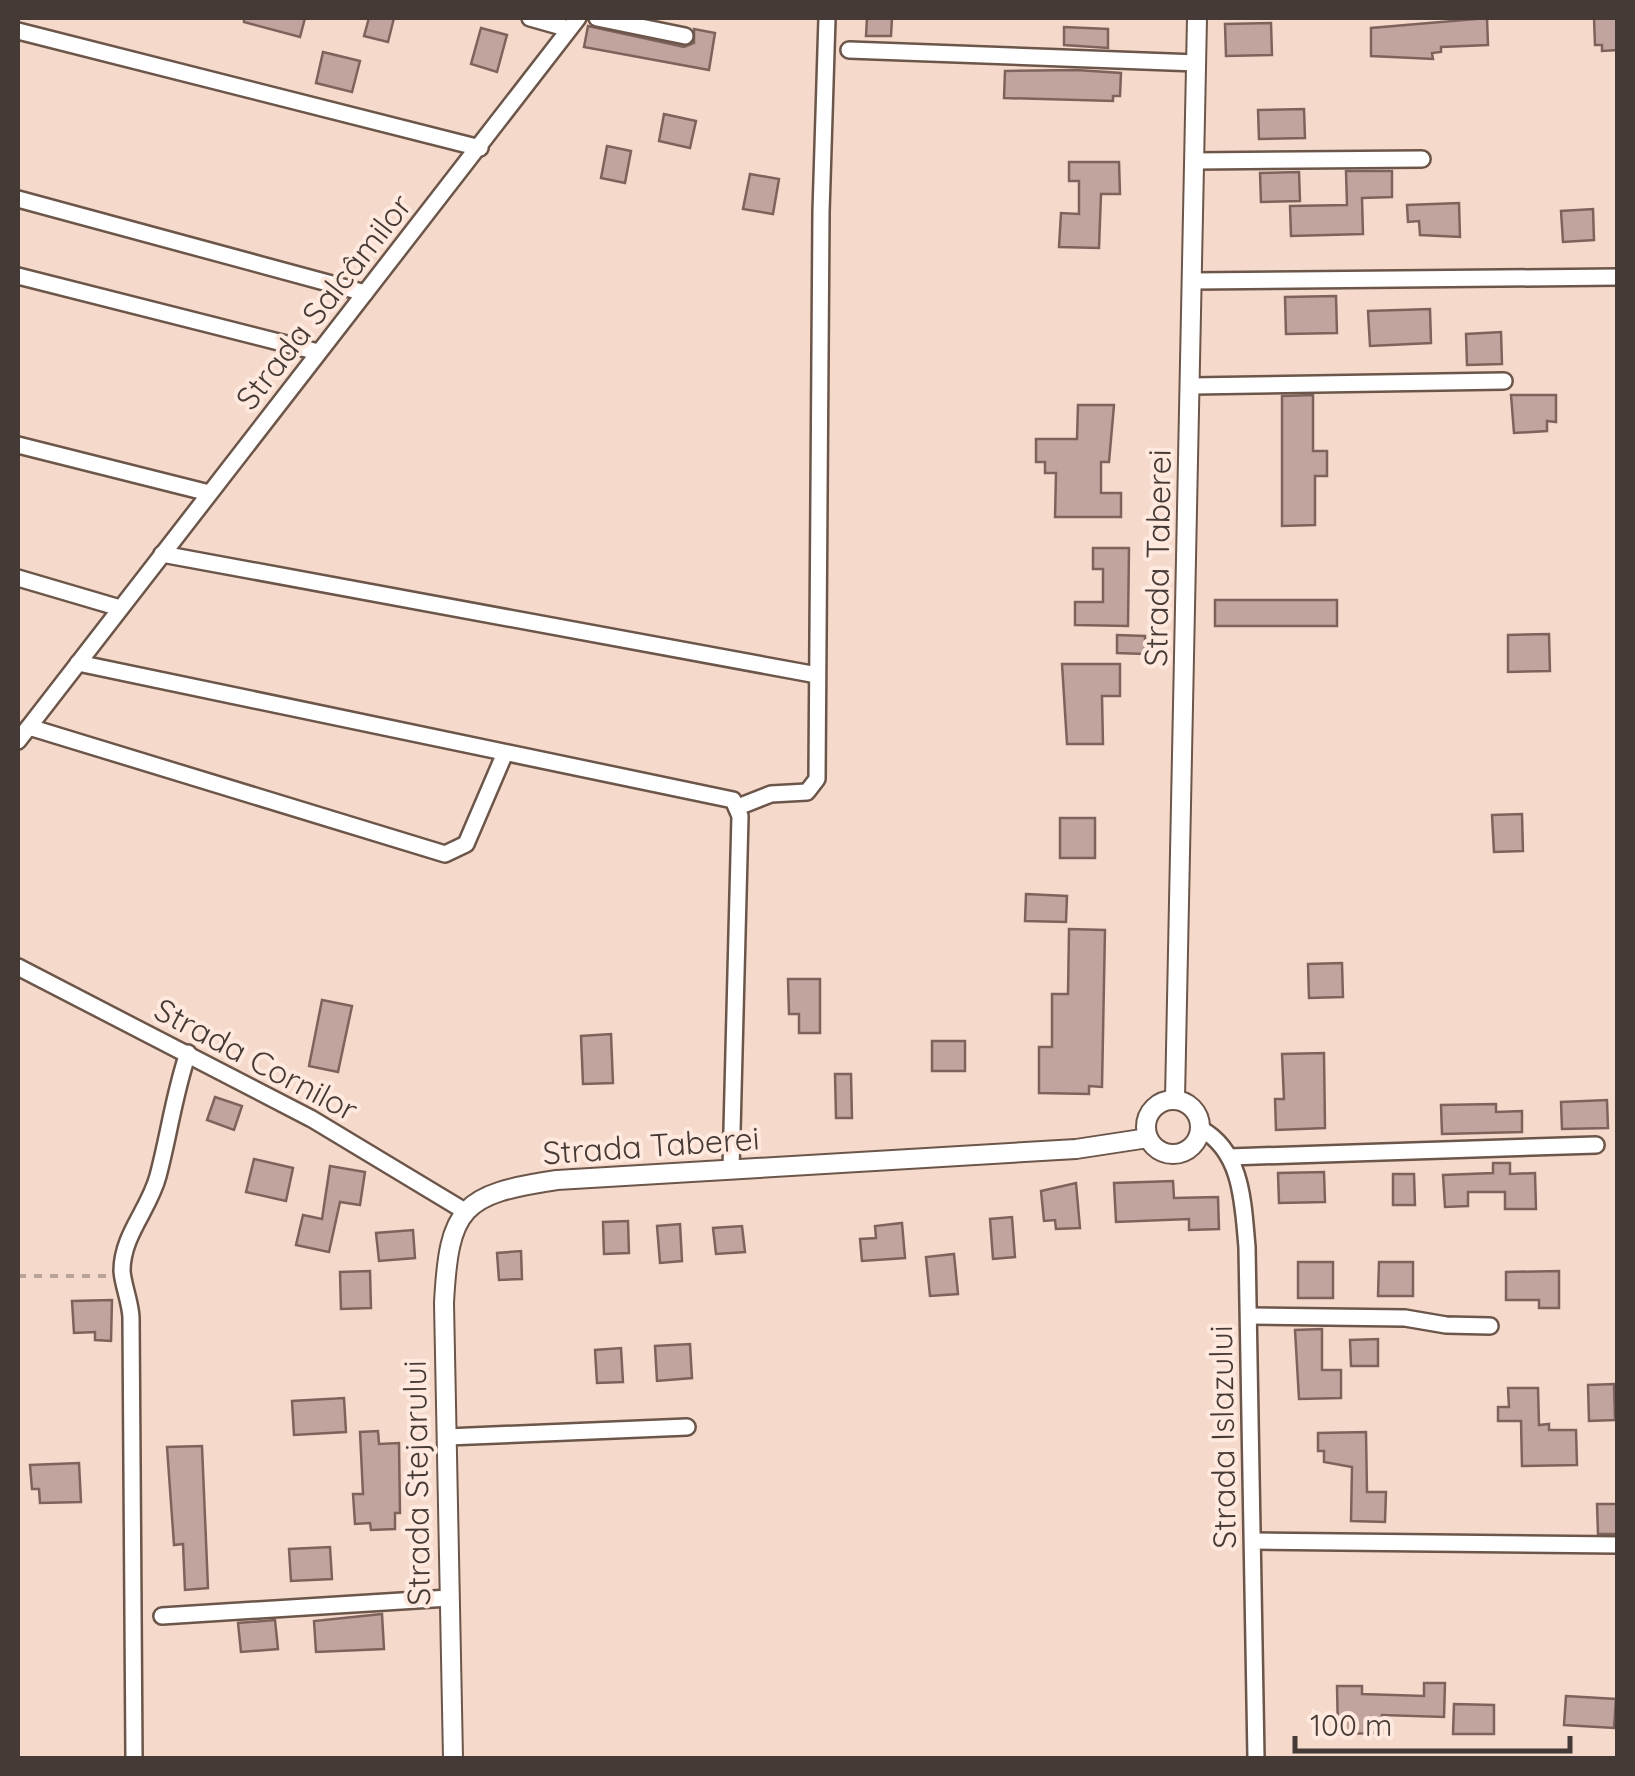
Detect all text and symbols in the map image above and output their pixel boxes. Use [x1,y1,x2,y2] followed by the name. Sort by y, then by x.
[227,186,420,417] street label: Strada Salcâmilor
[1135,449,1179,667] street label: Strada Taberei
[148,989,365,1129] street label: Strada Cornilor
[541,1117,761,1173] street label: Strada Taberei
[1200,1325,1244,1549] street label: Strada Islazului
[394,1360,438,1606] street label: Strada Stejarului
[1295,1691,1570,1753] scale bar
[1310,1706,1392,1744] text: 100 m

